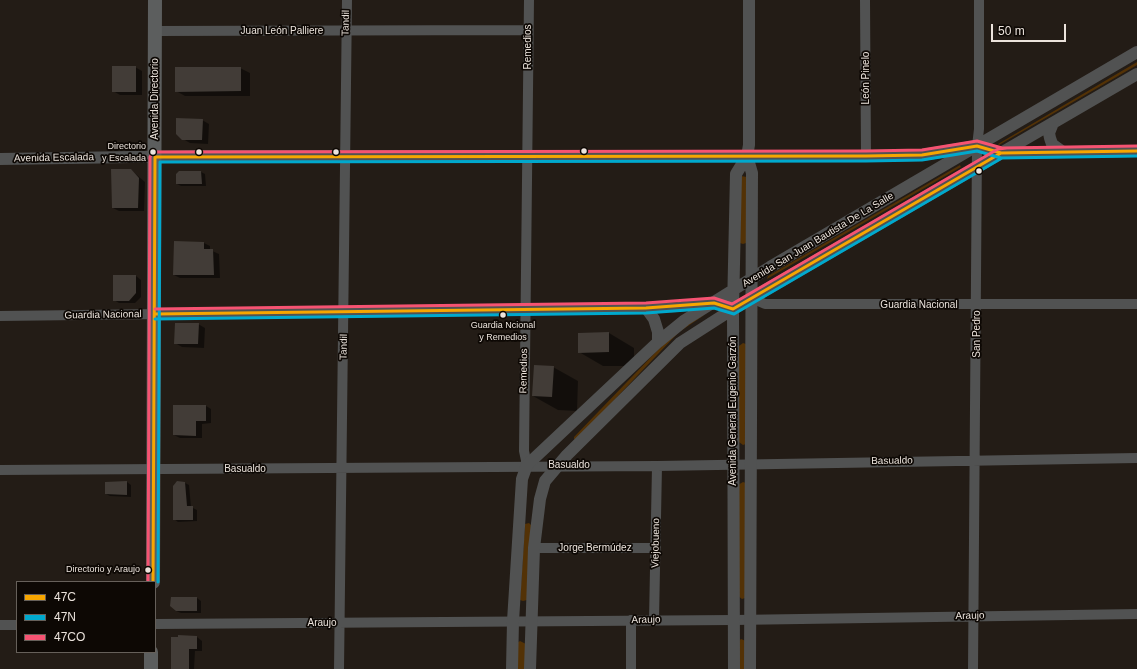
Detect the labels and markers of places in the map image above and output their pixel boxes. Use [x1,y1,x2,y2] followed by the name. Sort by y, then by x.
[102,142,146,163] place label: Directorio y Escalada
[579,146,589,156] unlabelled marker
[148,147,158,157] marker: Directorio y Escalada
[194,147,204,157] unlabelled marker
[331,147,341,157] unlabelled marker
[974,166,984,176] unlabelled marker
[498,310,508,320] marker: Guardia Ncional y Remedios
[471,321,535,342] place label: Guardia Ncional y Remedios
[66,565,140,575] place label: Directorio y Araujo
[143,565,153,575] marker: Directorio y Araujo

